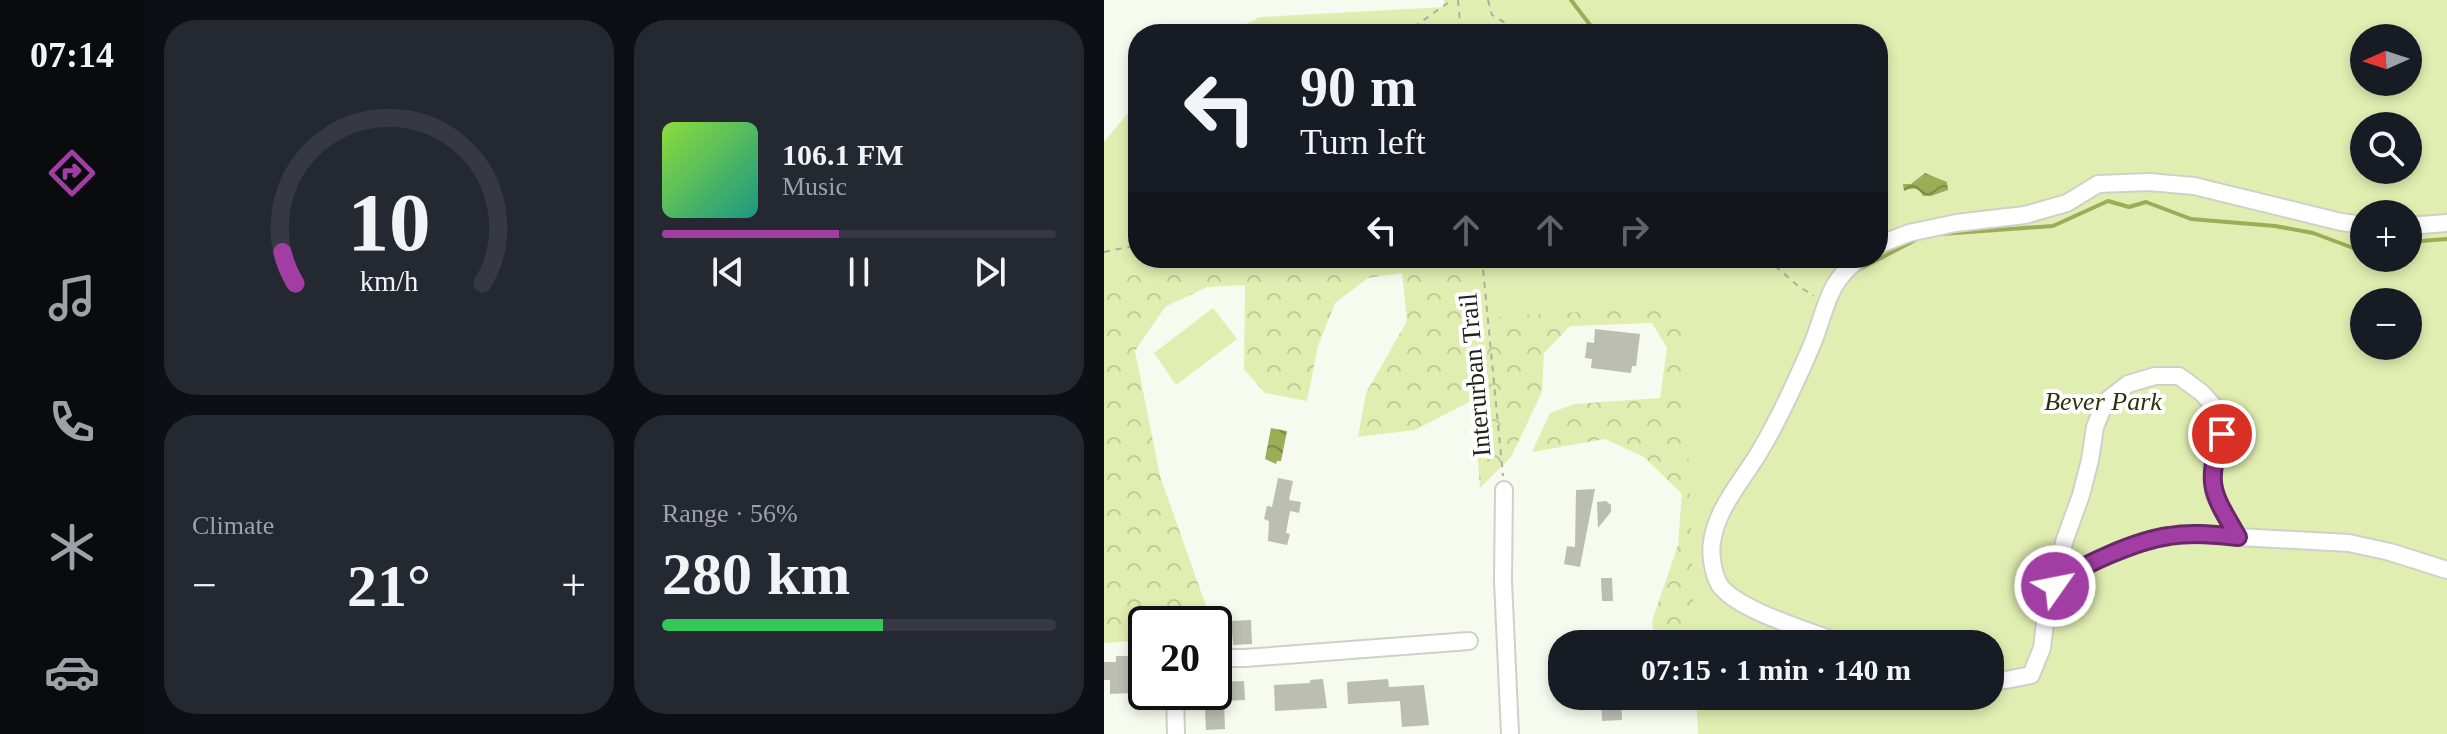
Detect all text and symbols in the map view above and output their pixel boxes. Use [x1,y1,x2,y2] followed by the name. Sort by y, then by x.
[2350,24,2422,96] north arrow
[2350,24,2422,360] map controls
[30,35,114,75] text: 07:14
[1168,56,1272,160] icon: left
[1300,56,1417,118] text: 90 m
[2350,112,2422,184] button: search
[1300,122,1426,162] text: Turn left
[782,138,904,171] text: 106.1 FM
[44,145,100,201] icon: directions
[782,172,847,201] text: Music
[347,175,431,267] text: 10
[2350,200,2422,272] button: +
[1360,208,1404,252] icon: left
[1444,208,1488,252] icon: ahead
[1528,208,1572,252] icon: ahead
[1612,208,1656,252] icon: right
[706,250,750,294] icon: previous
[837,250,881,294] icon: pause
[968,250,1012,294] icon: next
[360,266,418,297] text: km/h
[44,270,100,326] icon: music
[2350,288,2422,360] button: −
[1453,292,1497,458] street label: Interurban Trail
[2044,387,2162,416] park label: Bever Park
[44,394,100,450] icon: phone
[2188,400,2256,468] pin
[2200,412,2244,456] icon: arrive
[662,499,798,528] text: Range · 56%
[192,511,274,540] text: Climate
[44,519,100,575] icon: climate
[662,541,850,607] text: 280 km
[2013,544,2097,628] position arrow
[347,553,431,619] text: 21°
[192,561,217,610] text: −
[561,561,586,610] text: +
[1128,606,1232,710] speed limit sign: 20
[44,644,100,700] icon: car
[1641,653,1911,686] text: 07:15 · 1 min · 140 m

